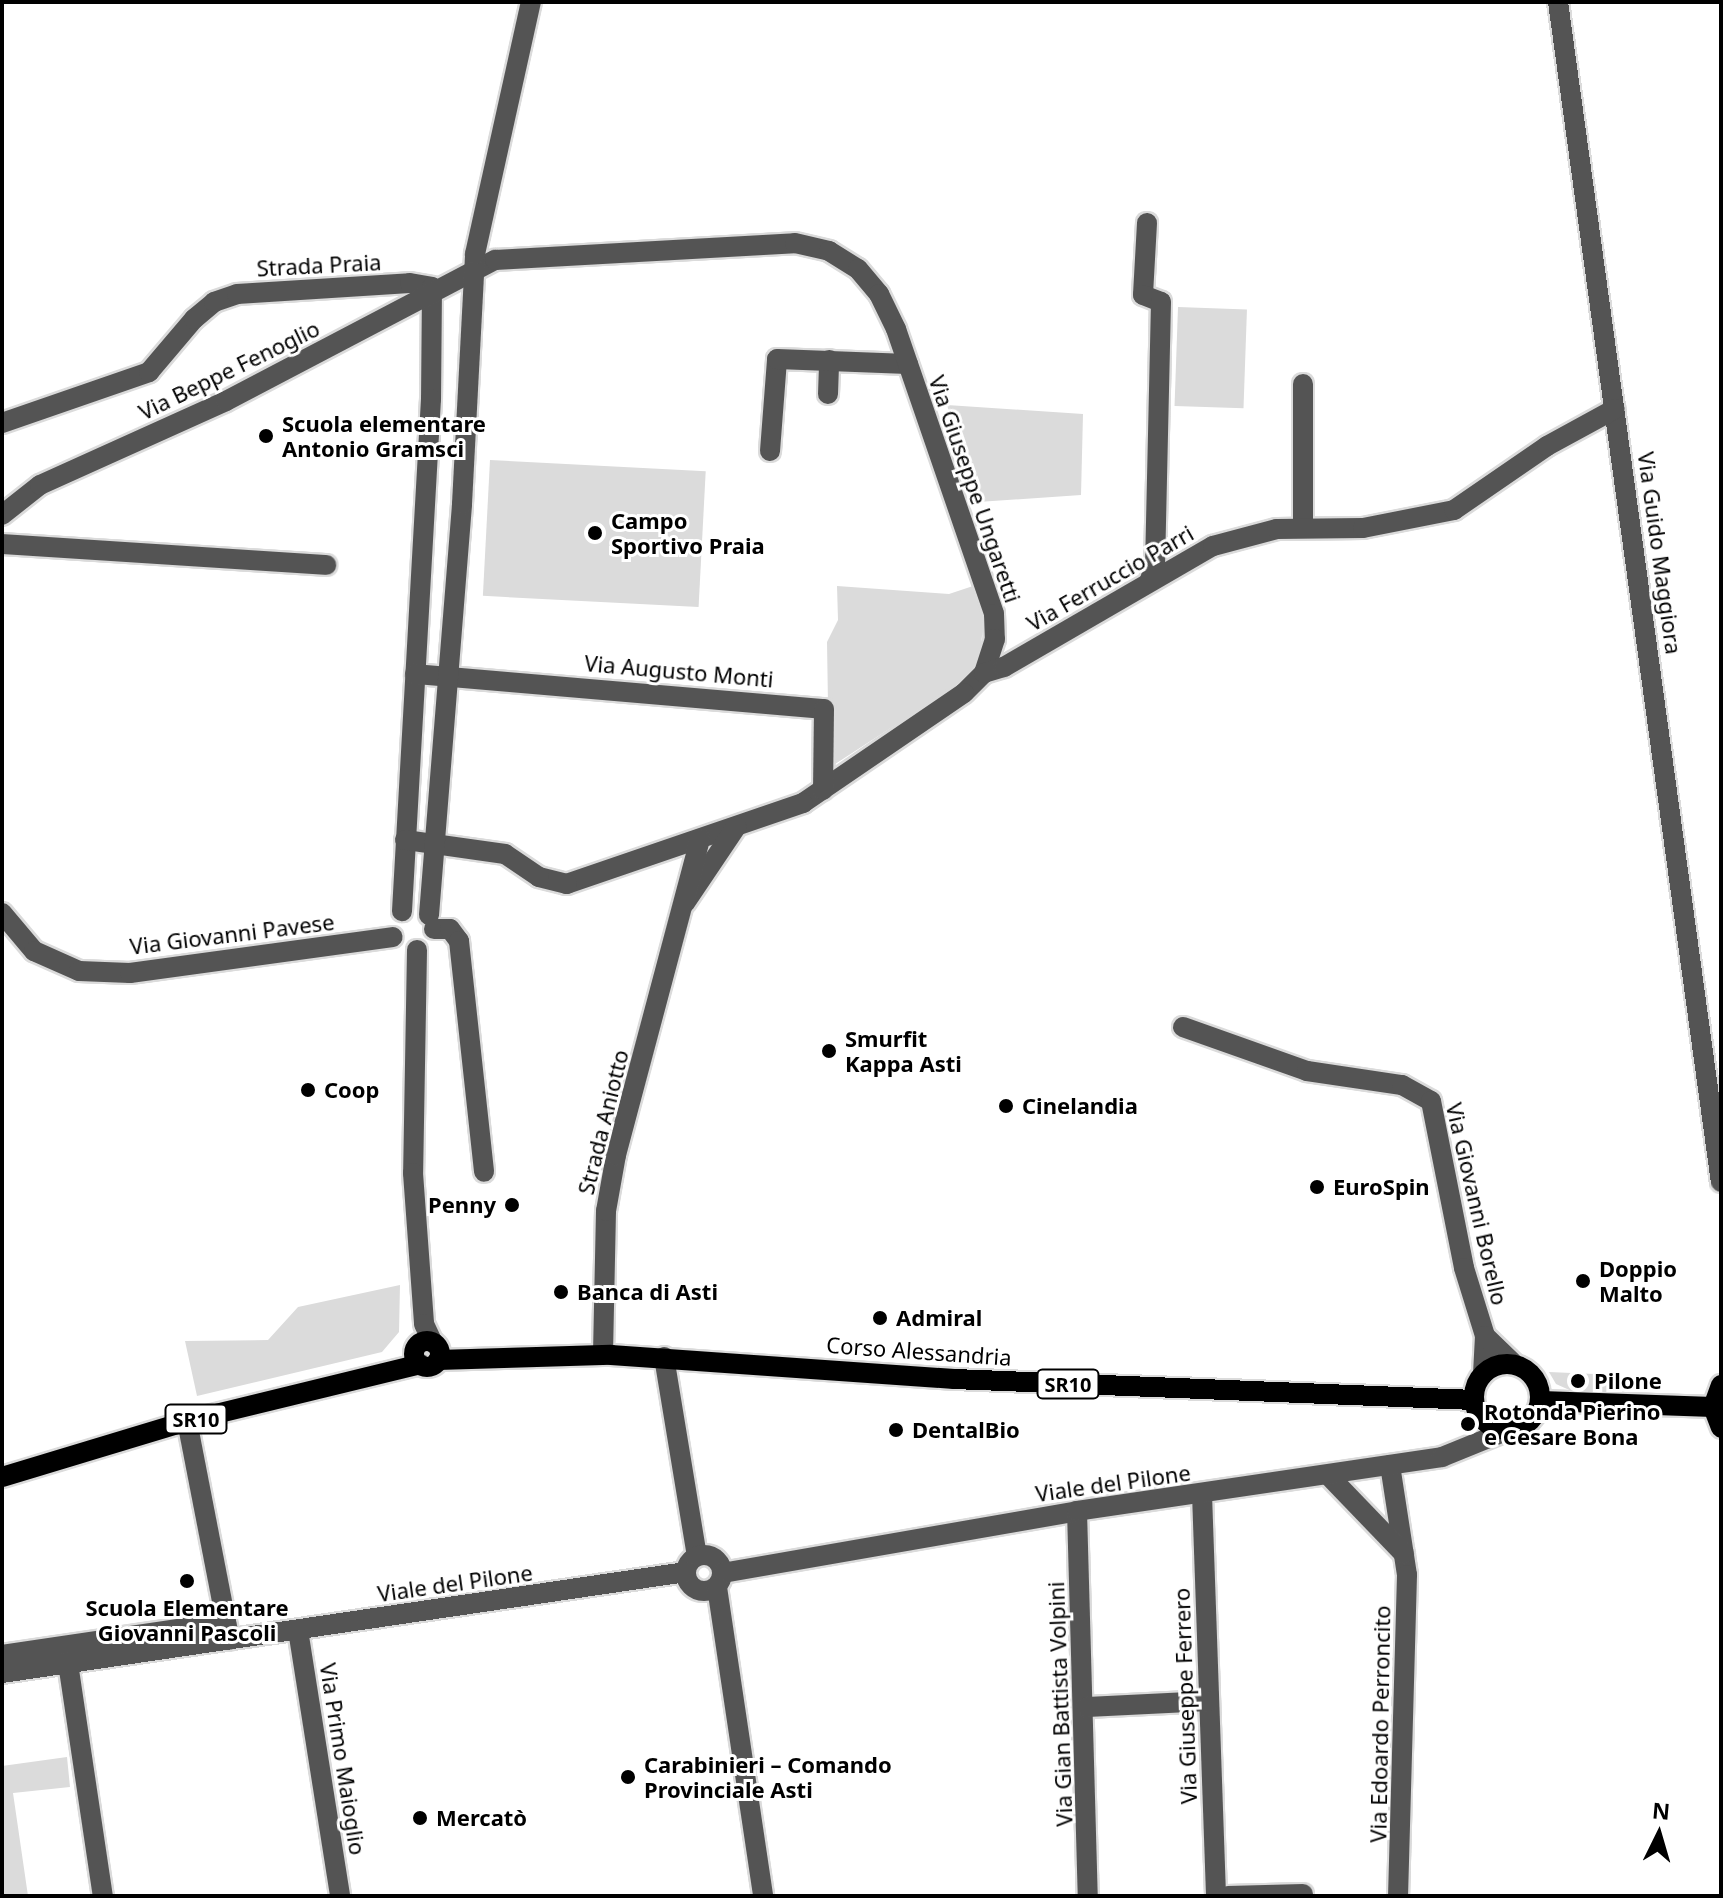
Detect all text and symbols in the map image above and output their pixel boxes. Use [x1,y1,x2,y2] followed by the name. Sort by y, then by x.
[256,249,382,281] street label: Strada Praia
[134,315,324,425] street label: Via Beppe Fenoglio
[924,372,1026,606] street label: Via Giuseppe Ungaretti
[282,410,486,462] place label: Scuola elementare Antonio Gramsci
[257,427,275,445] marker: Scuola elementare Antonio Gramsci
[1633,450,1687,656] street label: Via Guido Maggiora
[611,507,765,558] place label: Campo Sportivo Praia
[1022,520,1198,636] street label: Via Ferruccio Parri
[586,524,604,542] marker: Campo Sportivo Praia
[583,650,775,692] street label: Via Augusto Monti
[128,908,336,960] street label: Via Giovanni Pavese
[845,1025,962,1076] place label: Smurfit Kappa Asti
[820,1042,838,1060] marker: Smurfit Kappa Asti
[572,1047,634,1197] street label: Strada Aniotto
[324,1077,380,1103] place label: Coop
[299,1081,317,1099] marker: Coop
[1022,1093,1138,1119] place label: Cinelandia
[997,1097,1015,1115] marker: Cinelandia
[1441,1100,1513,1308] street label: Via Giovanni Borello
[1333,1174,1430,1200] place label: EuroSpin
[1308,1178,1326,1196] marker: EuroSpin
[428,1192,496,1218] place label: Penny
[503,1196,521,1214] marker: Penny
[1599,1255,1677,1306] place label: Doppio Malto
[1574,1272,1592,1290] marker: Doppio Malto
[577,1279,718,1305] place label: Banca di Asti
[552,1283,570,1301] marker: Banca di Asti
[896,1305,982,1331] place label: Admiral
[871,1309,889,1327] marker: Admiral
[825,1331,1013,1371] street label: Corso Alessandria
[1036,1368,1100,1400] road number: SR10
[1594,1368,1662,1394] place label: Pilone
[1569,1372,1587,1390] marker: Pilone
[1484,1398,1660,1450] place label: Rotonda Pierino e Cesare Bona
[164,1403,228,1435] road number: SR10
[1459,1415,1477,1433] marker: Rotonda Pierino e Cesare Bona
[912,1417,1020,1443] place label: DentalBio
[887,1421,905,1439] marker: DentalBio
[1034,1459,1192,1507] street label: Viale del Pilone
[376,1559,534,1607] street label: Viale del Pilone
[178,1572,196,1590] marker: Scuola Elementare Giovanni Pascoli
[1043,1581,1077,1827] street label: Via Gian Battista Volpini
[1168,1587,1202,1805] street label: Via Giuseppe Ferrero
[85,1594,289,1646] place label: Scuola Elementare Giovanni Pascoli
[1365,1605,1395,1843] street label: Via Edoardo Perroncito
[315,1661,371,1857] street label: Via Primo Maioglio
[644,1751,892,1802] place label: Carabinieri – Comando Provinciale Asti
[619,1768,637,1786] marker: Carabinieri – Comando Provinciale Asti
[1619,1794,1699,1874] north arrow
[1651,1794,1671,1826] text: N
[436,1805,527,1831] place label: Mercatò
[411,1809,429,1827] marker: Mercatò

